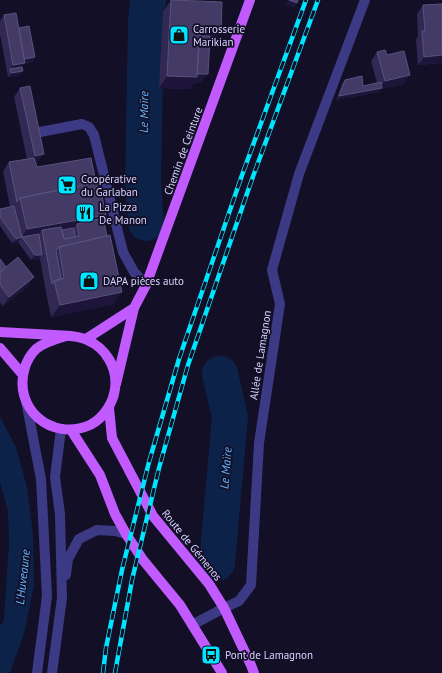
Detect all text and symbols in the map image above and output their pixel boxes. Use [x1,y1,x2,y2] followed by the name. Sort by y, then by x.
[193,22,245,49] place label: Carrosserie Marikian
[168,24,190,46] shop icon: Carrosserie Marikian
[136,91,151,133] water label: Le Maïre
[161,105,206,197] street label: Chemin de Ceinture
[81,172,138,199] place label: Coopérative du Garlaban
[56,174,78,196] supermarket icon: Coopérative du Garlaban
[99,200,147,227] place label: La Pizza De Manon
[74,202,96,224] restaurant icon: La Pizza De Manon
[78,270,100,292] shop icon: DAPA pièces auto
[103,274,184,288] place label: DAPA pièces auto
[246,309,274,401] street label: Allée de Lamagnon
[216,446,235,489] water label: Le Maïre
[159,506,225,584] street label: Route de Gémenos
[12,548,33,605] water label: L'Huveaune
[200,644,222,666] bus stop icon: Pont de Lamagnon
[225,648,313,662] place label: Pont de Lamagnon

